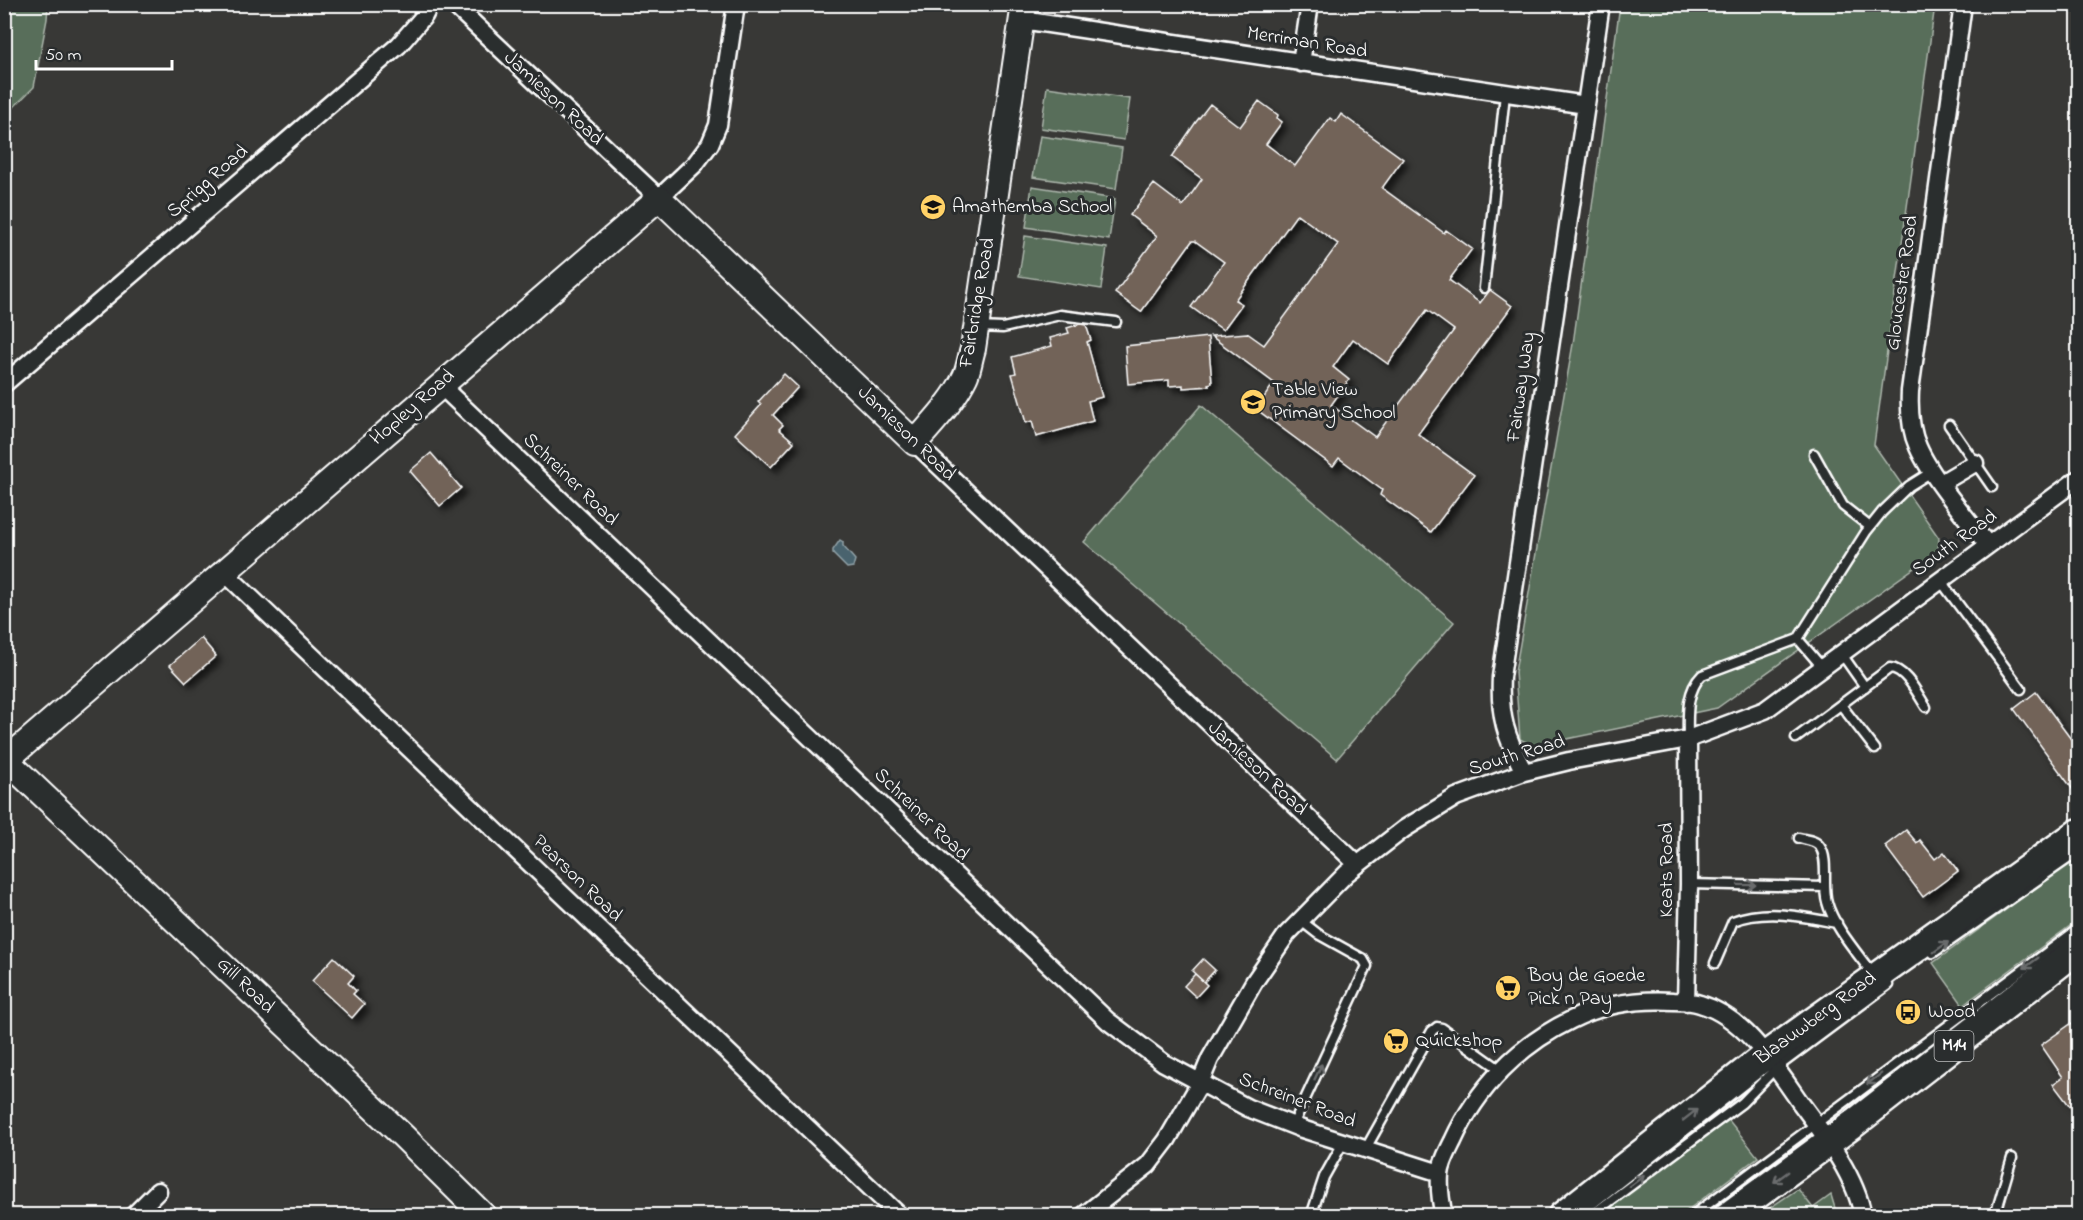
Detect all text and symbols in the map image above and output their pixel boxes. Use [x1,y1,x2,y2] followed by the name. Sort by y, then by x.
[1245,19,1369,67] street label: Merriman Road
[36,33,172,71] scale bar
[45,43,82,69] text: 50 m
[496,45,610,153] street label: Jamieson Road
[161,138,256,227] street label: Sprigg Road
[918,192,948,222] school or university icon: Amathemba School
[952,193,1112,222] place label: Amathemba School
[1879,214,1927,352] street label: Gloucester Road
[952,236,1005,371] street label: Fairbridge Road
[1500,330,1544,445] street label: Fairway Way
[364,363,462,453] street label: Hopley Road
[1272,376,1396,428] place label: Table View Primary School
[850,379,962,489] street label: Jamieson Road
[1238,387,1268,417] school or university icon: Table View Primary School
[516,427,624,533] street label: Schreiner Road
[1906,503,2004,585] street label: South Road
[1200,715,1314,823] street label: Jamieson Road
[1465,728,1569,784] street label: South Road
[867,762,975,868] street label: Schreiner Road
[1653,823,1682,917] street label: Keats Road
[525,829,629,929] street label: Pearson Road
[1737,879,1757,891] one-way arrow
[1932,941,1949,953] one-way arrow
[209,951,281,1021] street label: Gill Road
[2024,957,2040,969] one-way arrow
[1527,962,1645,1014] place label: Boy de Goede Pick n Pay
[1748,965,1884,1075] street label: Blaauwberg Road
[1493,973,1523,1003] supermarket icon: Boy de Goede Pick n Pay
[1893,997,1923,1027] bus stop icon: Wood
[1928,998,1976,1027] place label: Wood
[1381,1026,1411,1056] supermarket icon: Quickshop
[1416,1027,1503,1056] place label: Quickshop
[1934,1031,1974,1061] road number: M14
[1312,1064,1324,1082] one-way arrow
[1234,1065,1360,1137] street label: Schreiner Road
[1867,1072,1883,1085] one-way arrow
[1682,1108,1698,1121] one-way arrow
[1773,1171,1789,1183] one-way arrow
[1629,1174,1645,1187] one-way arrow

